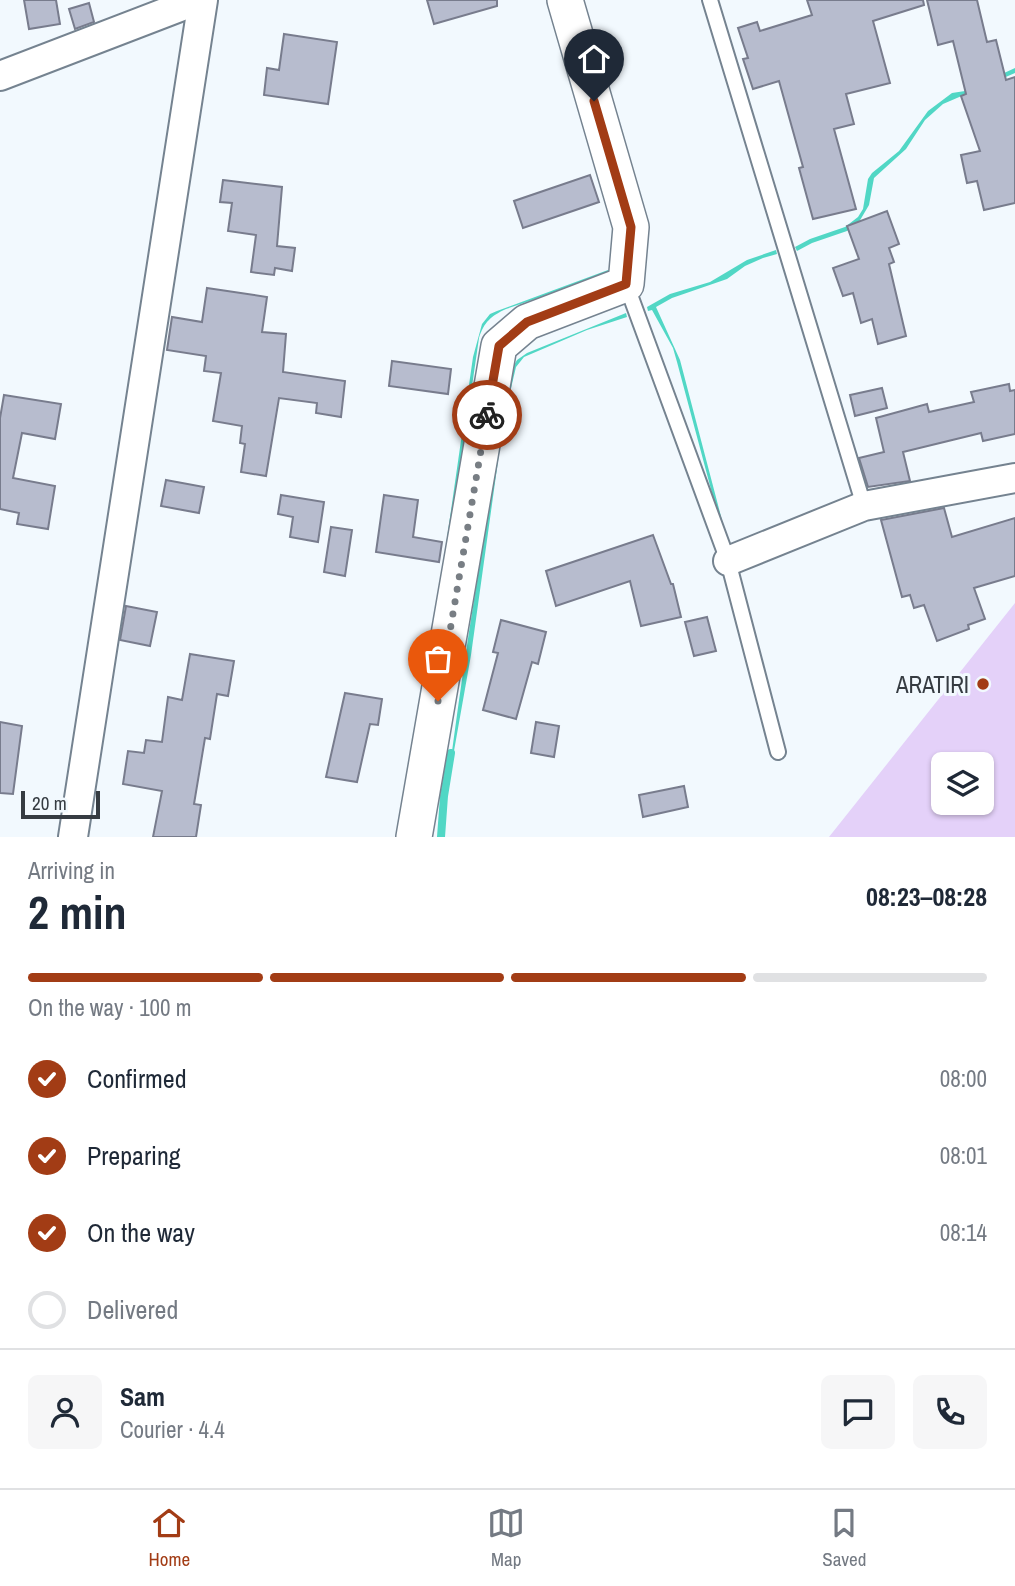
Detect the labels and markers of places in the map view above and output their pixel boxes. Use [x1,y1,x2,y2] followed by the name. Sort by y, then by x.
[564,29,624,101] pin
[408,629,468,701] pin
[895,669,969,700] place label: ARATIRI
[975,676,991,692] marker: ARATIRI

